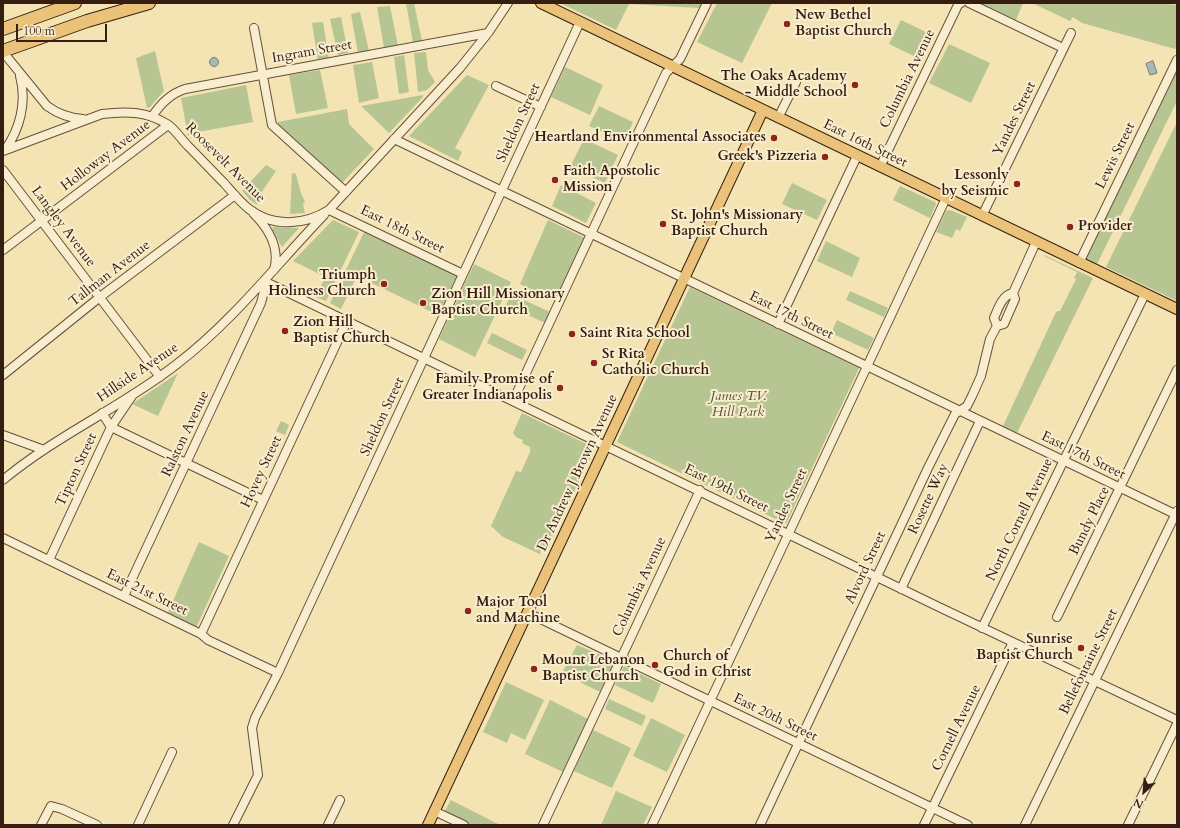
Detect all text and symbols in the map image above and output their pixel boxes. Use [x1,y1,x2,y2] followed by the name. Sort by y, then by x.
[795,8,892,40] place label: New Bethel Baptist Church
[18,16,109,42] scale bar
[782,19,792,29] marker: New Bethel Baptist Church
[23,23,55,39] text: 100 m
[877,27,939,131] street label: Columbia Avenue
[271,37,353,67] street label: Ingram Street
[721,69,847,102] place label: The Oaks Academy - Middle School
[990,79,1040,159] street label: Yandes Street
[850,80,860,90] marker: The Oaks Academy - Middle School
[493,81,545,165] street label: Sheldon Street
[820,116,910,172] street label: East 16th Street
[58,117,154,195] street label: Holloway Avenue
[181,119,269,207] street label: Roosevelt Avenue
[1093,120,1139,192] street label: Lewis Street
[534,130,766,146] place label: Heartland Environmental Associates
[769,133,779,143] marker: Heartland Environmental Associates
[718,149,817,165] place label: Greek's Pizzeria
[820,152,830,162] marker: Greek's Pizzeria
[563,164,660,196] place label: Faith Apostolic Mission
[942,168,1009,200] place label: Lessonly by Seismic
[550,175,560,185] marker: Faith Apostolic Mission
[1012,179,1022,189] marker: Lessonly by Seismic
[27,183,99,271] street label: Langley Avenue
[357,202,447,258] street label: East 18th Street
[671,208,803,240] place label: St. John's Missionary Baptist Church
[658,219,668,229] marker: St. John's Missionary Baptist Church
[1078,219,1132,235] place label: Provider
[1065,222,1075,232] marker: Provider
[66,237,154,311] street label: Tallman Avenue
[268,268,376,300] place label: Triumph Holiness Church
[379,279,389,289] marker: Triumph Holiness Church
[431,287,565,320] place label: Zion Hill Missionary Baptist Church
[746,288,836,344] street label: East 17th Street
[418,298,428,308] marker: Zion Hill Missionary Baptist Church
[293,315,390,348] place label: Zion Hill Baptist Church
[280,326,290,336] marker: Zion Hill Baptist Church
[580,326,690,342] place label: Saint Rita School
[567,329,577,339] marker: Saint Rita School
[94,340,182,406] street label: Hillside Avenue
[602,347,709,380] place label: St Rita Catholic Church
[589,358,599,368] marker: St Rita Catholic Church
[422,372,552,404] place label: Family Promise of Greater Indianapolis
[357,375,409,459] street label: Sheldon Street
[555,383,565,393] marker: Family Promise of Greater Indianapolis
[159,388,213,480] street label: Ralston Avenue
[710,389,766,422] park label: James T.V. Hill Park
[534,392,622,554] street label: Dr Andrew J Brown Avenue
[1038,428,1128,484] street label: East 17th Street
[53,431,101,509] street label: Tipton Street
[238,433,286,511] street label: Hovey Street
[983,456,1057,584] street label: North Cornell Avenue
[681,461,771,517] street label: East 19th Street
[905,461,953,537] street label: Rosette Way
[762,466,812,546] street label: Yandes Street
[1066,484,1114,558] street label: Bundy Place
[842,529,890,607] street label: Alvord Street
[610,535,670,639] street label: Columbia Avenue
[104,566,190,620] street label: East 21st Street
[476,595,560,628] place label: Major Tool and Machine
[463,606,473,616] marker: Major Tool and Machine
[1056,606,1122,718] street label: Bellefontaine Street
[976,632,1073,664] place label: Sunrise Baptist Church
[1076,643,1086,653] marker: Sunrise Baptist Church
[663,649,751,682] place label: Church of God in Christ
[542,653,645,686] place label: Mount Lebanon Baptist Church
[650,660,660,670] marker: Church of God in Christ
[529,664,539,674] marker: Mount Lebanon Baptist Church
[929,682,985,774] street label: Cornell Avenue
[730,690,820,746] street label: East 20th Street
[1124,772,1164,812] north arrow
[1131,794,1146,812] text: N

